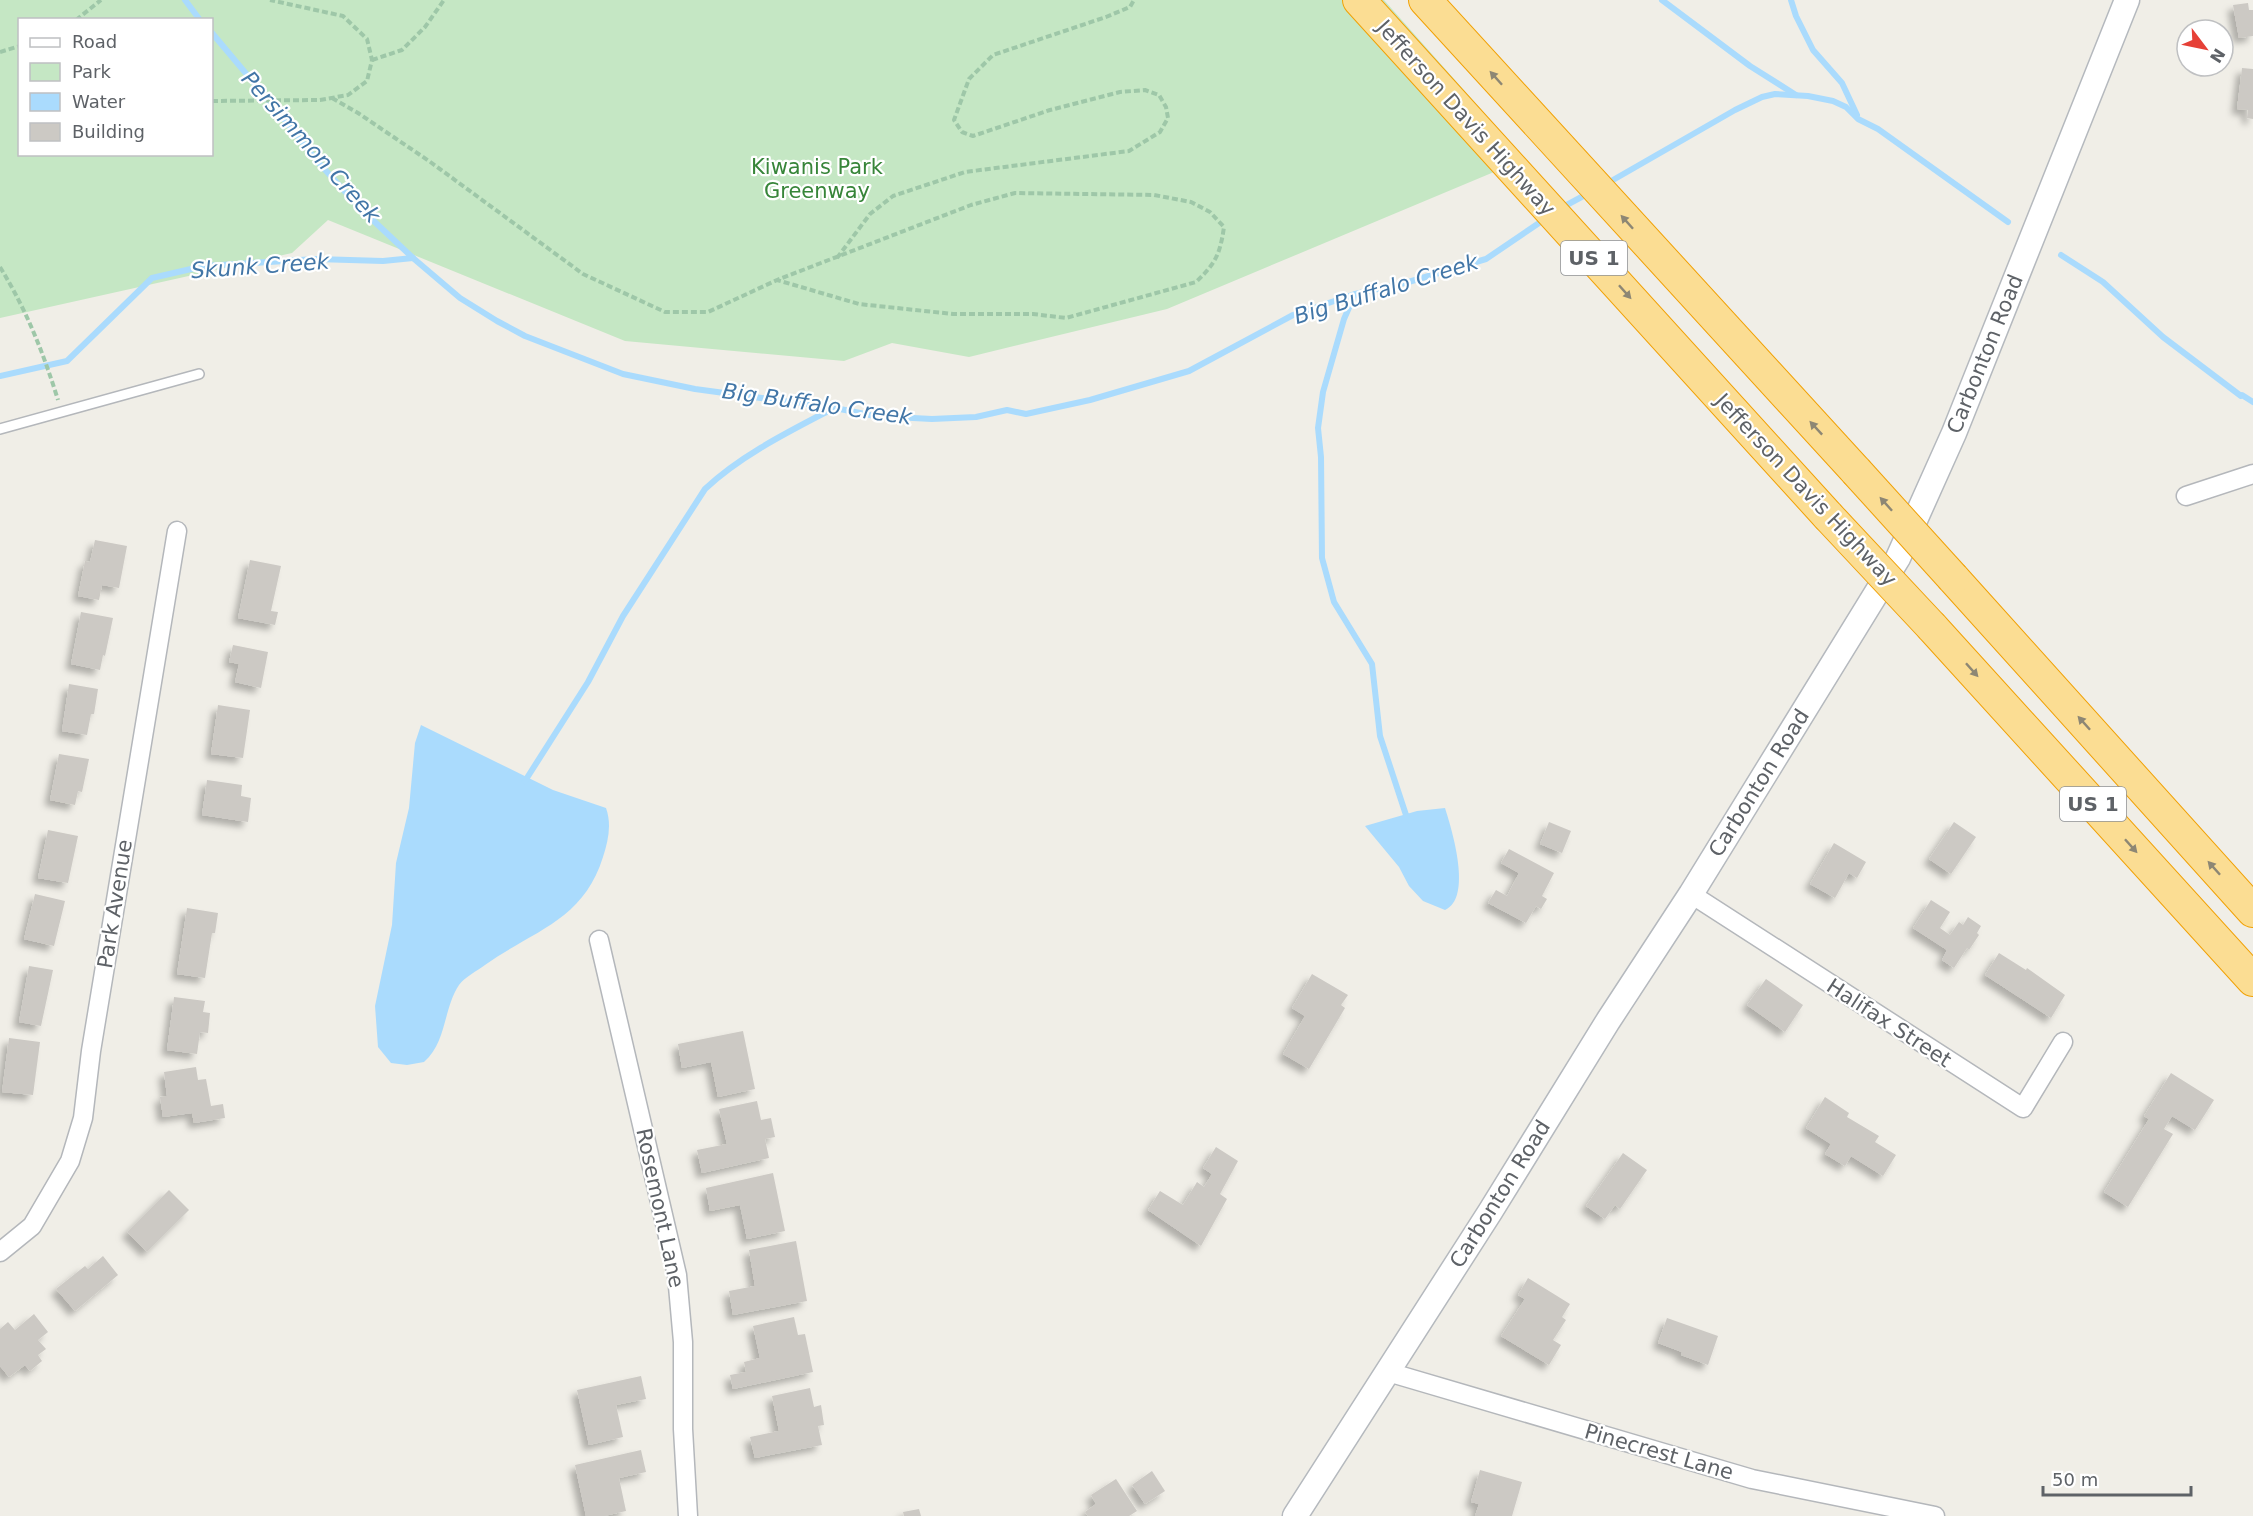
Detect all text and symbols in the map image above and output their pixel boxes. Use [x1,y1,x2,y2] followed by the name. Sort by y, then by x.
[1371,14,1560,221] street label: Jefferson Davis Highway
[18,18,213,156] legend
[2175,18,2235,78] north arrow
[72,31,117,52] text: Road
[2206,45,2229,66] text: N
[72,61,111,82] text: Park
[237,66,386,229] water label: Persimmon Creek
[1490,71,1503,86] one-way arrow
[72,91,126,112] text: Water
[72,121,145,142] text: Building
[751,155,884,203] park label: Kiwanis Park Greenway
[1620,215,1634,230] one-way arrow
[1561,241,1627,275] road number: US 1
[190,249,331,283] water label: Skunk Creek
[1291,249,1482,329] water label: Big Buffalo Creek
[1942,271,2028,437] street label: Carbonton Road
[1617,285,1631,299] one-way arrow
[721,378,915,430] water label: Big Buffalo Creek
[1709,387,1902,591] street label: Jefferson Davis Highway
[1809,420,1823,435] one-way arrow
[1880,497,1893,512] one-way arrow
[1965,662,1978,677] one-way arrow
[1704,705,1814,861] street label: Carbonton Road
[2078,716,2091,731] one-way arrow
[2060,787,2126,821] road number: US 1
[93,838,137,970] street label: Park Avenue
[2124,838,2137,853] one-way arrow
[2208,861,2221,876] one-way arrow
[1822,974,1956,1072] street label: Halifax Street
[1445,1116,1555,1272] street label: Carbonton Road
[631,1126,689,1290] street label: Rosemont Lane
[1582,1419,1736,1485] street label: Pinecrest Lane
[2043,1459,2192,1497] scale bar
[2052,1469,2098,1490] text: 50 m

